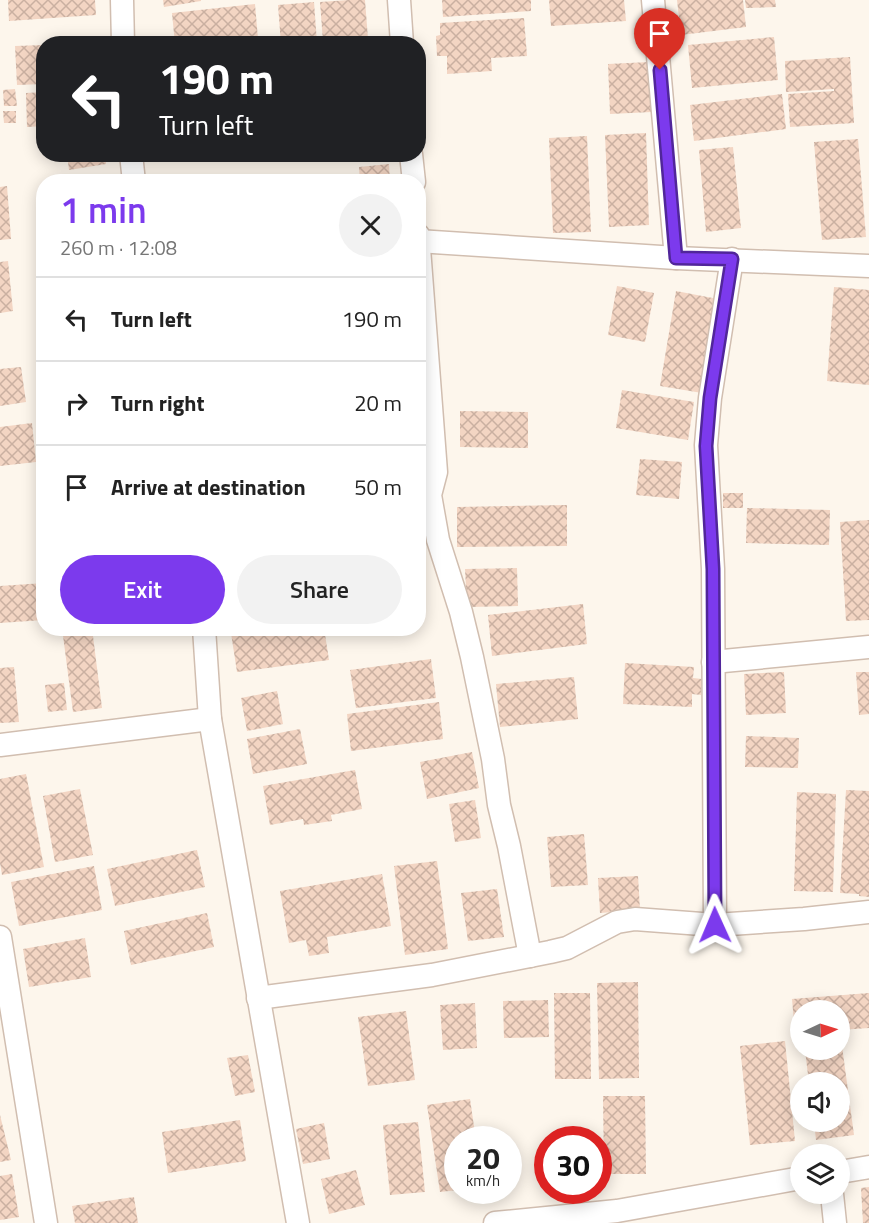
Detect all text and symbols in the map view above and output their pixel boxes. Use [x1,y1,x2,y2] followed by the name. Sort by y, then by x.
[634,8,685,70] pin
[643,17,676,50] icon: arrive
[159,46,274,110] text: 190 m
[60,60,138,138] icon: left
[159,104,253,145] text: Turn left
[60,182,147,237] text: 1 min
[339,194,402,257] button: close
[60,232,177,263] text: 260 m · 12:08
[111,302,192,336] text: Turn left
[342,302,402,336] text: 190 m
[60,303,93,336] icon: left
[111,386,205,420] text: Turn right
[354,386,402,420] text: 20 m
[60,387,93,420] icon: right
[111,470,306,504] text: Arrive at destination
[354,470,402,504] text: 50 m
[60,471,93,504] icon: arrive
[60,555,225,624] button: Exit
[237,555,402,624] button: Share
[683,893,747,957] position arrow
[790,1000,850,1060] north arrow
[790,1000,850,1204] map controls
[790,1072,850,1132] button: sound
[534,1126,612,1204] speed limit sign: 30
[466,1135,500,1181] text: 20
[790,1144,850,1204] button: layers
[466,1169,500,1192] text: km/h

